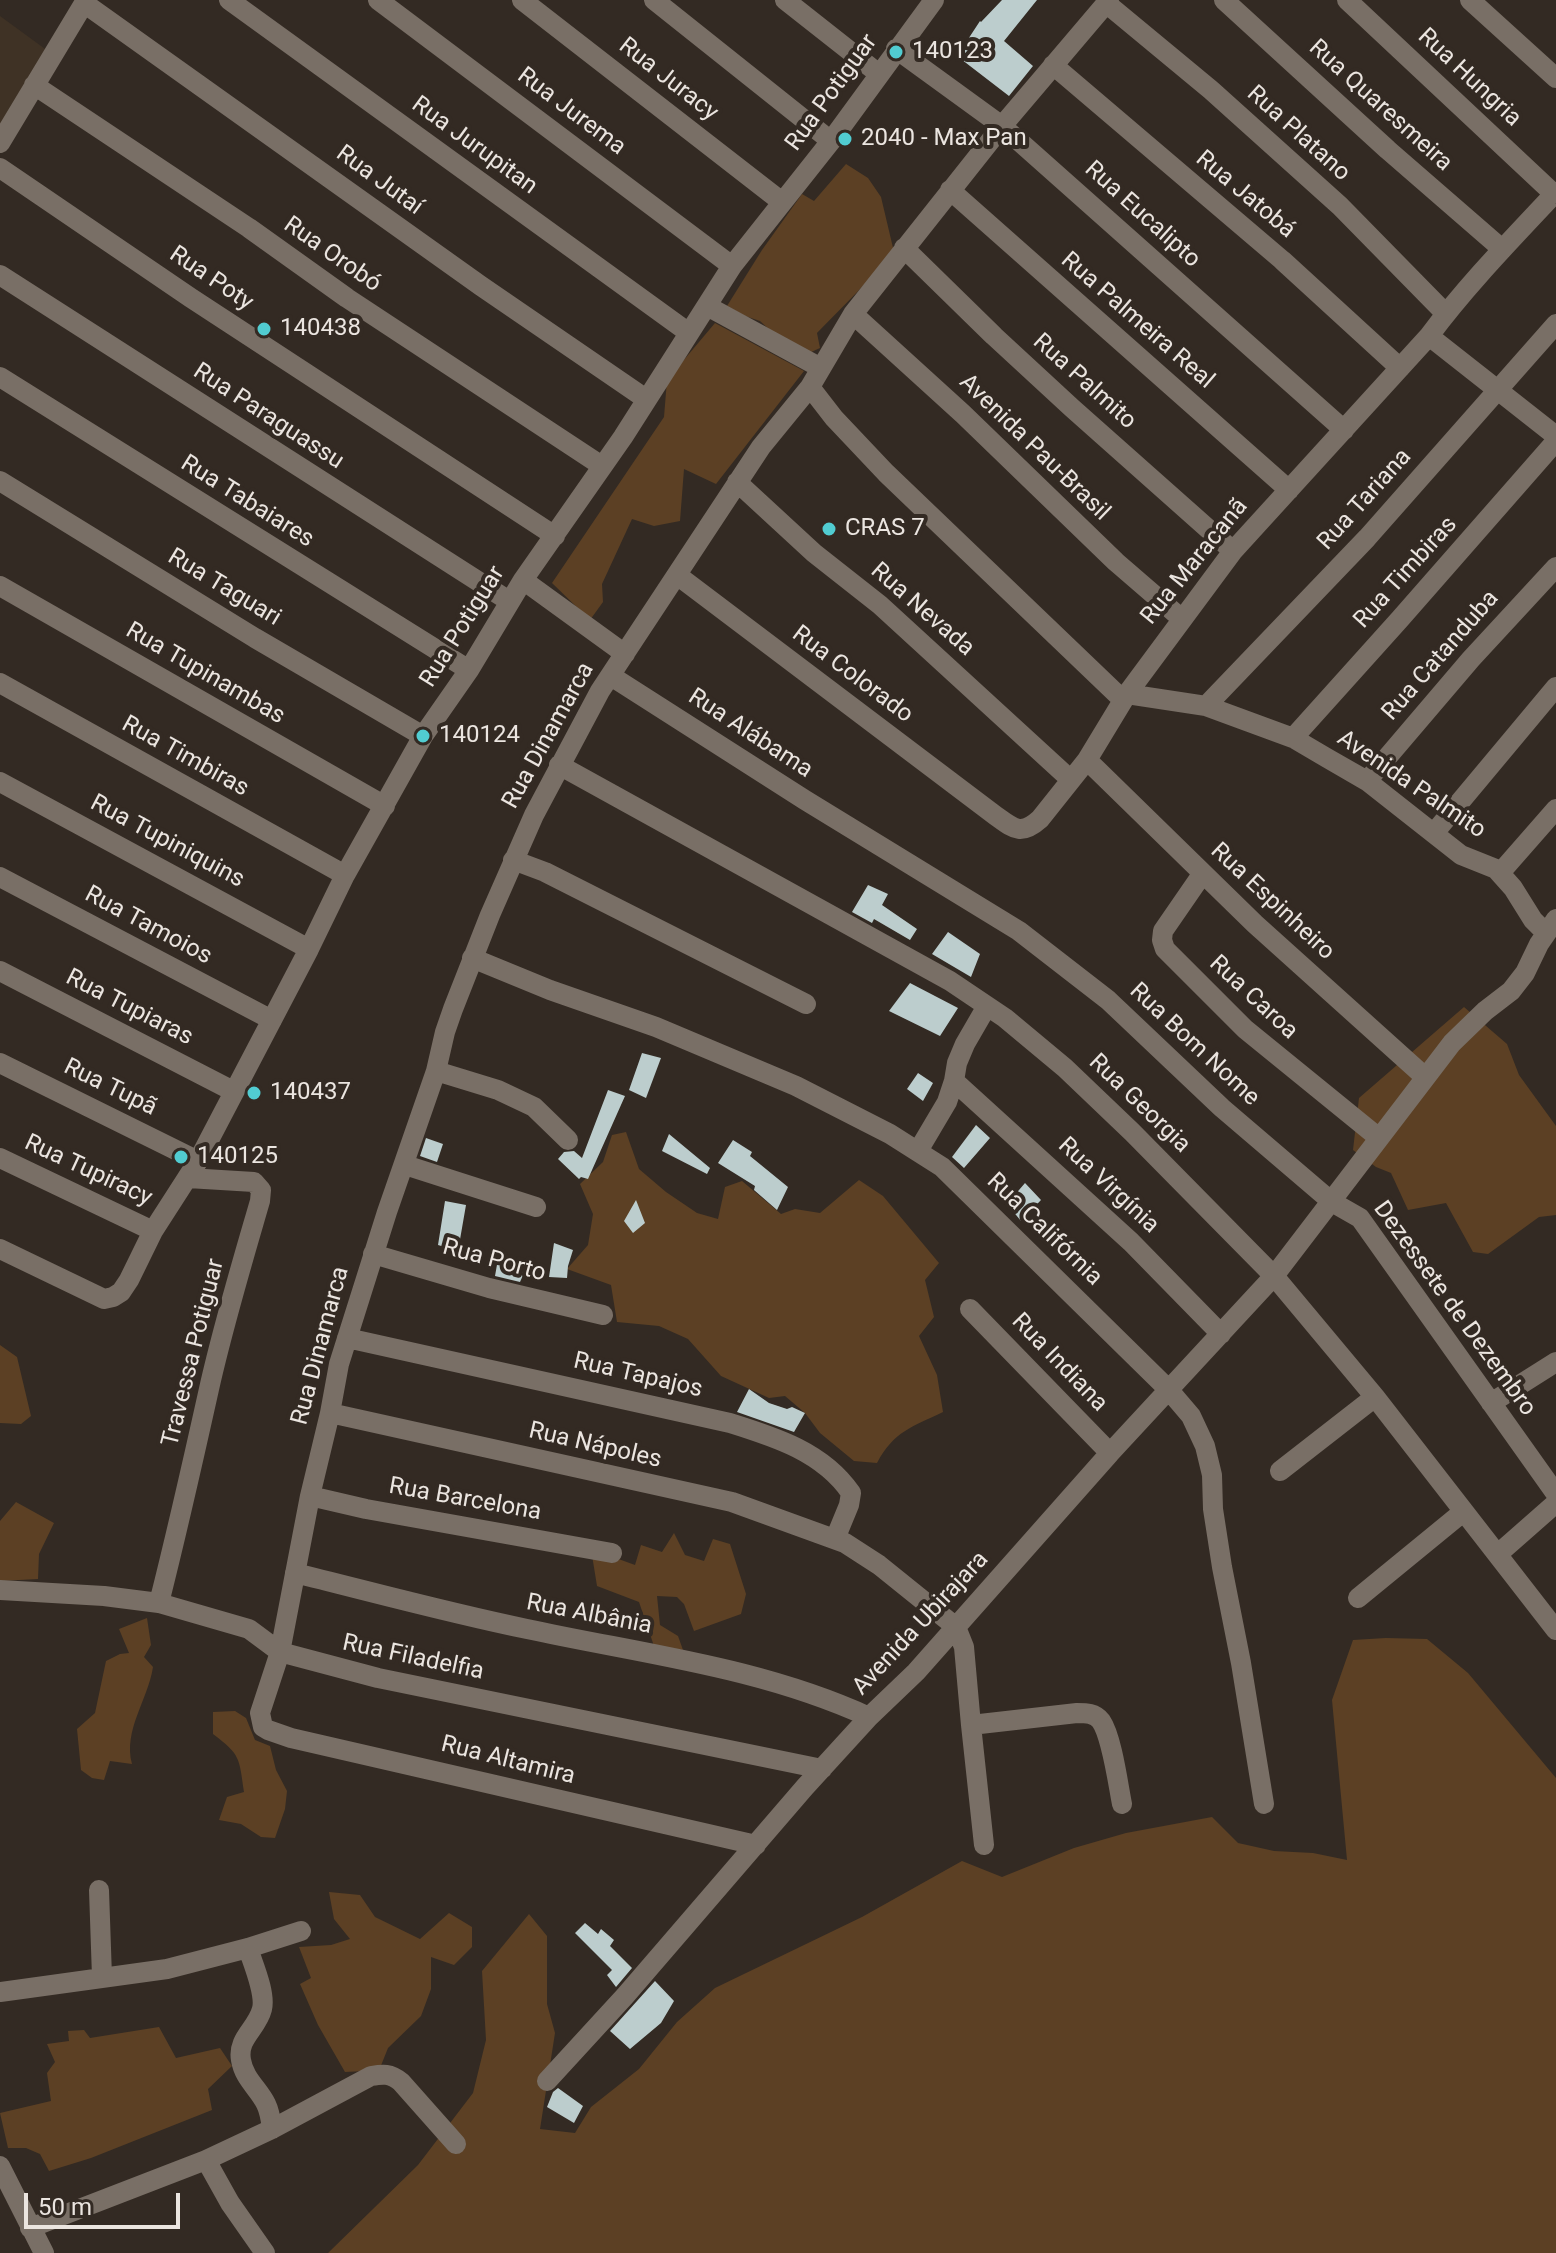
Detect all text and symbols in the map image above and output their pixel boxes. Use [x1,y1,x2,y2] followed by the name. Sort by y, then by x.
[1411,23,1527,133] street label: Rua Hungria
[780,29,884,157] street label: Rua Potiguar
[613,32,723,128] street label: Rua Juracy
[1302,34,1458,178] street label: Rua Quaresmeira
[912,38,993,66] place label: 140123
[887,43,905,61] marker: 140123
[511,62,631,162] street label: Rua Jurema
[1240,80,1356,188] street label: Rua Platano
[406,91,542,201] street label: Rua Jurupitan
[861,125,1027,153] place label: 2040 - Max Pan
[836,130,854,148] marker: 2040 - Max Pan
[330,140,428,222] street label: Rua Jutaí
[1189,145,1301,245] street label: Rua Jatobá
[1078,156,1206,274] street label: Rua Eucalipto
[278,211,386,299] street label: Rua Orobó
[164,241,258,317] street label: Rua Poty
[1054,247,1220,395] street label: Rua Palmeira Real
[280,315,361,343] place label: 140438
[255,320,273,338] marker: 140438
[1026,328,1142,436] street label: Rua Palmito
[187,358,349,476] street label: Rua Paraguassu
[953,369,1115,527] street label: Avenida Pau-Brasil
[1312,443,1418,557] street label: Rua Tariana
[175,450,319,554] street label: Rua Tabaiares
[1135,493,1255,631] street label: Rua Maracanã
[1348,511,1464,635] street label: Rua Timbiras
[845,515,925,543] place label: CRAS 7
[820,520,838,538] marker: CRAS 7
[162,543,286,633] street label: Rua Taguari
[864,557,980,663] street label: Rua Nevada
[414,561,512,693] street label: Rua Potiguar
[1377,585,1505,727] street label: Rua Catanduba
[120,617,290,731] street label: Rua Tupinambas
[786,620,918,730] street label: Rua Colorado
[497,658,601,814] street label: Rua Dinamarca
[683,683,817,785] street label: Rua Alábama
[117,710,253,804] street label: Rua Timbiras
[439,722,520,750] place label: 140124
[1331,725,1491,845] street label: Avenida Palmito
[414,727,432,745] marker: 140124
[85,789,249,895] street label: Rua Tupiniquins
[1204,837,1340,967] street label: Rua Espinheiro
[80,880,216,972] street label: Rua Tamoios
[1203,950,1303,1046] street label: Rua Caroa
[61,964,197,1052] street label: Rua Tupiaras
[1123,977,1265,1113] street label: Rua Bom Nome
[1082,1048,1196,1160] street label: Rua Georgia
[59,1053,161,1123] street label: Rua Tupã
[270,1079,351,1107] place label: 140437
[245,1084,263,1102] marker: 140437
[20,1129,156,1213] street label: Rua Tupiracy
[1052,1132,1164,1240] street label: Rua Virgínia
[197,1143,278,1171] place label: 140125
[172,1148,190,1166] marker: 140125
[980,1168,1108,1292] street label: Rua Califórnia
[1366,1196,1542,1422] street label: Dezessete de Dezembro
[439,1233,549,1289] street label: Rua Porto
[157,1256,231,1450] street label: Travessa Potiguar
[286,1264,356,1428] street label: Rua Dinamarca
[1005,1308,1113,1418] street label: Rua Indiana
[571,1347,705,1405] street label: Rua Tapajos
[526,1417,664,1475] street label: Rua Nápoles
[387,1472,543,1528] street label: Rua Barcelona
[847,1546,995,1702] street label: Avenida Ubirajara
[524,1589,654,1641] street label: Rua Albânia
[340,1629,486,1687] street label: Rua Filadelfia
[438,1730,578,1792] street label: Rua Altamira
[28,2177,184,2227] scale bar
[38,2193,92,2221] text: 50 m

